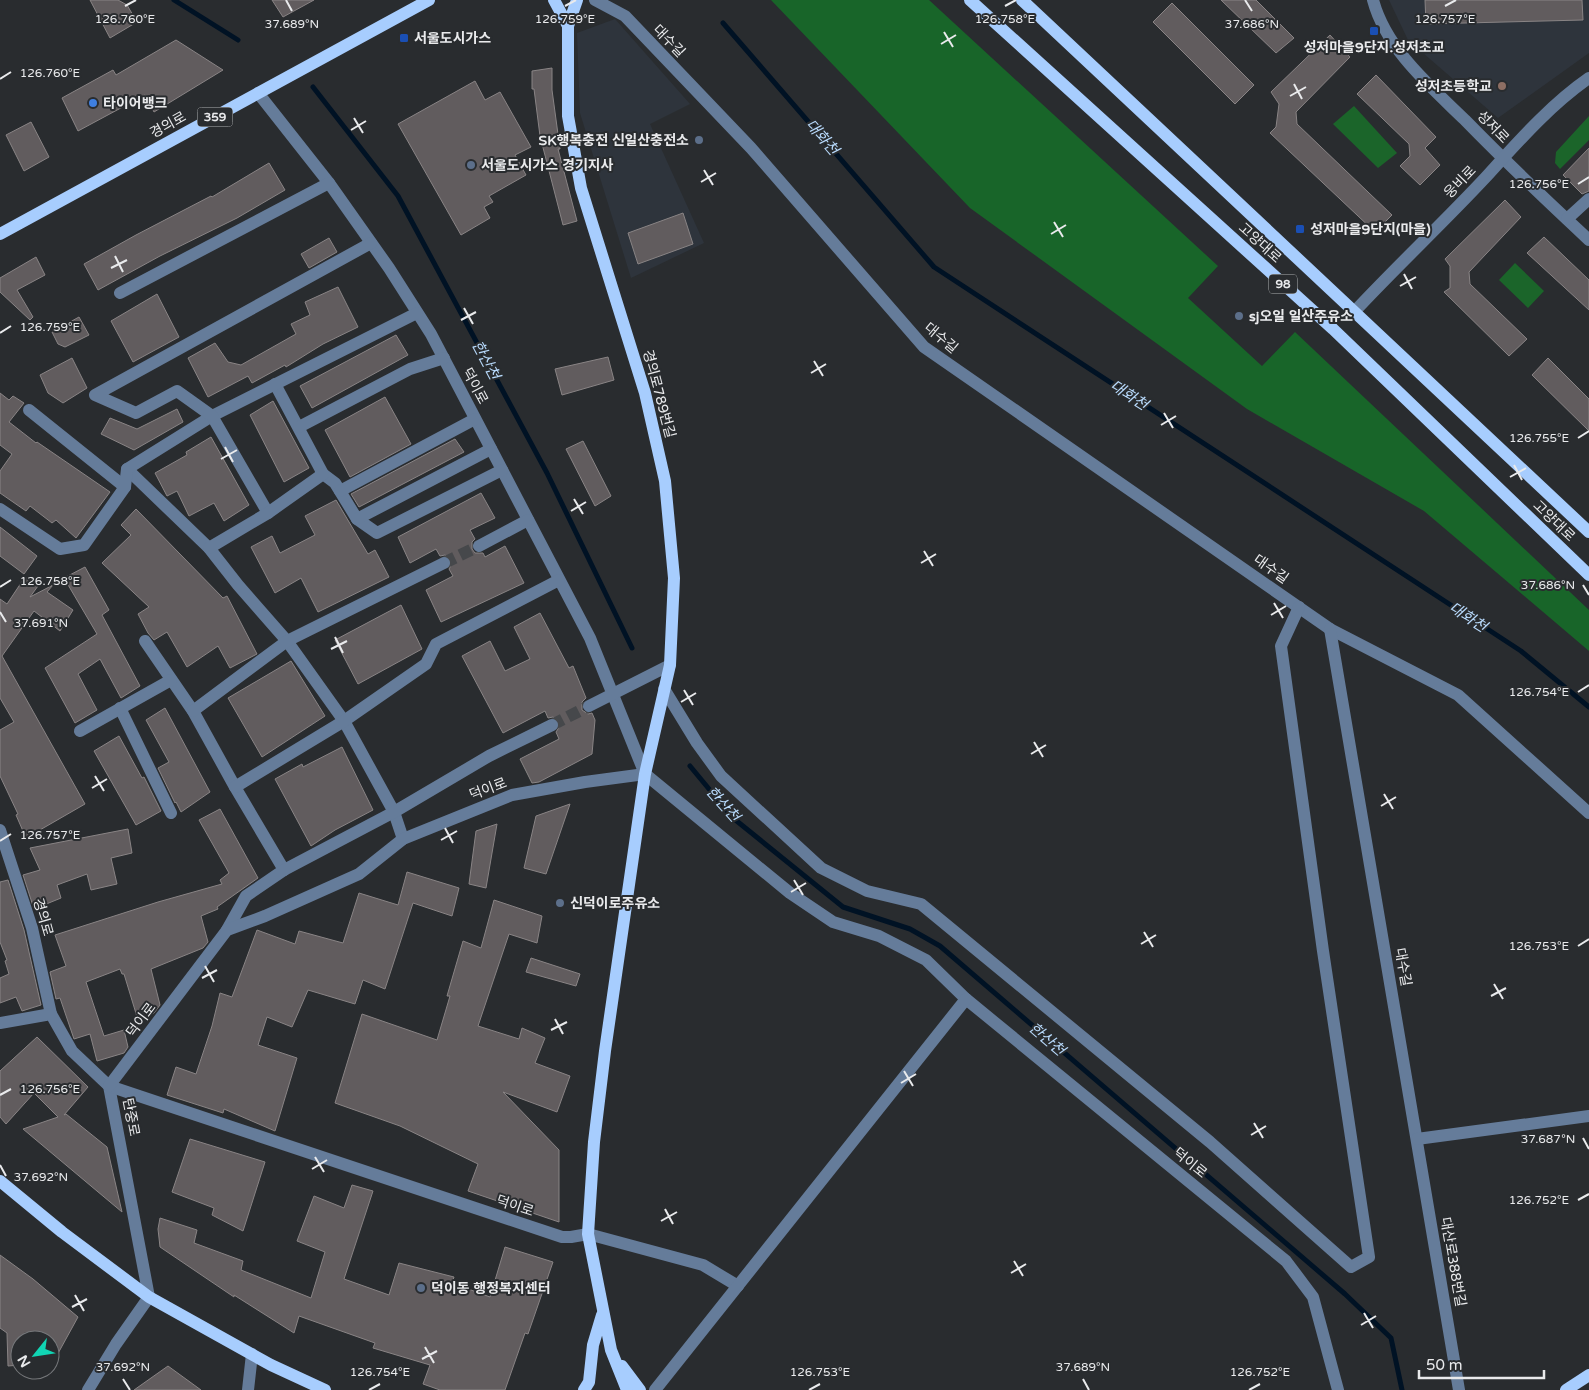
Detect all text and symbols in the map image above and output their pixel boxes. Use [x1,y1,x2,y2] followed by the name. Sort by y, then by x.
[95,12,156,26] text: 126.760°E
[535,12,596,26] text: 126.759°E
[975,12,1036,26] text: 126.758°E
[1415,12,1476,26] text: 126.757°E
[265,17,319,31] text: 37.689°N
[1225,17,1279,31] text: 37.686°N
[649,21,689,61] street label: 대수길
[1368,25,1380,37] marker: 성저마을9단지.성저초교
[414,30,491,47] place label: 서울도시가스
[398,32,410,44] marker: 서울도시가스
[1303,39,1445,56] place label: 성저마을9단지.성저초교
[20,66,81,80] text: 126.760°E
[1415,78,1492,95] place label: 성저초등학교
[1496,80,1508,92] marker: 성저초등학교
[103,95,168,112] place label: 타이어뱅크
[87,97,99,109] marker: 타이어뱅크
[1473,107,1513,147] street label: 성저로
[147,108,189,142] street label: 경의로
[198,108,232,126] road number: 359
[802,115,844,160] water label: 대화천
[539,132,689,149] place label: SK행복충전 신일산충전소
[693,134,705,146] marker: SK행복충전 신일산충전소
[481,157,614,174] place label: 서울도시가스 경기지사
[465,159,477,171] marker: 서울도시가스 경기지사
[1440,162,1480,202] street label: 웅비로
[1509,177,1569,191] text: 126.756°E
[1235,219,1285,267] street label: 고양대로
[1310,221,1431,238] place label: 성저마을9단지(마을)
[1294,223,1306,235] marker: 성저마을9단지(마을)
[1269,274,1297,294] road number: 98
[1249,308,1353,325] place label: sj오일 일산주유소
[1233,310,1245,322] marker: sj오일 일산주유소
[921,319,961,357] street label: 대수길
[20,320,81,334] text: 126.759°E
[468,337,505,384] water label: 한산천
[639,348,679,440] street label: 경의로789번길
[458,365,492,407] street label: 덕이로
[1107,376,1153,415] water label: 대화천
[1509,431,1569,445] text: 126.755°E
[1530,497,1579,545] street label: 고양대로
[1250,551,1292,587] street label: 대수길
[20,574,81,588] text: 126.758°E
[1521,578,1575,592] text: 37.686°N
[1446,598,1492,637] water label: 대화천
[14,616,68,630] text: 37.691°N
[1509,685,1570,699] text: 126.754°E
[467,774,509,804] street label: 덕이로
[702,783,745,827] water label: 한산천
[20,828,81,842] text: 126.757°E
[570,895,660,912] place label: 신덕이로주유소
[30,896,57,938] street label: 경의로
[554,897,566,909] marker: 신덕이로주유소
[1509,939,1570,953] text: 126.753°E
[1391,946,1415,988] street label: 대수길
[123,999,159,1041] street label: 덕이로
[1025,1019,1070,1061] water label: 한산천
[20,1082,80,1096] text: 126.756°E
[119,1096,143,1138] street label: 탄중로
[1521,1132,1575,1146] text: 37.687°N
[1170,1144,1210,1182] street label: 덕이로
[14,1170,68,1184] text: 37.692°N
[494,1192,536,1220] street label: 덕이로
[1509,1193,1570,1207] text: 126.752°E
[1437,1216,1469,1308] street label: 대산로388번길
[431,1280,551,1297] place label: 덕이동 행정복지센터
[415,1282,427,1294] marker: 덕이동 행정복지센터
[10,1330,60,1380] north arrow
[1419,1348,1544,1380] scale bar
[14,1352,34,1370] text: N
[1426,1356,1463,1374] text: 50 m
[96,1360,150,1374] text: 37.692°N
[1056,1360,1110,1374] text: 37.689°N
[350,1365,411,1379] text: 126.754°E
[790,1365,851,1379] text: 126.753°E
[1230,1365,1291,1379] text: 126.752°E

